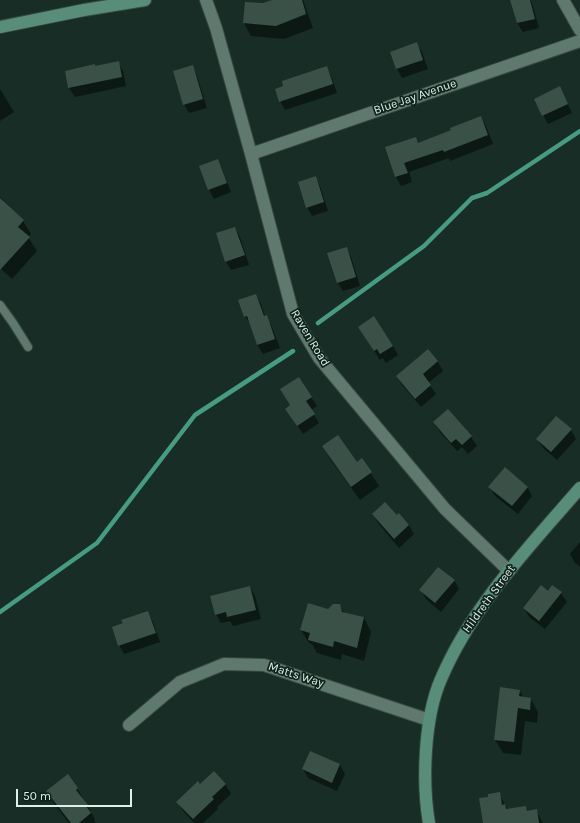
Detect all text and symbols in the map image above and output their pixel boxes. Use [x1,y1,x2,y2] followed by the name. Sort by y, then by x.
[372,76,458,118] street label: Blue Jay Avenue
[287,307,333,369] street label: Raven Road
[460,562,518,636] street label: Hildreth Street
[266,659,326,691] street label: Matts Way
[18,781,134,807] scale bar
[23,789,51,803] text: 50 m

